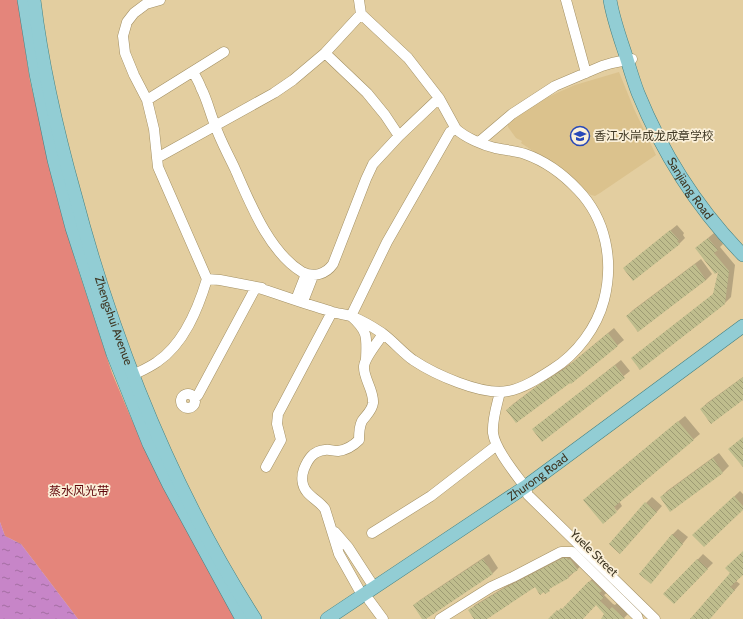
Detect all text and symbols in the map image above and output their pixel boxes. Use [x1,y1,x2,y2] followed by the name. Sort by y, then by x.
[569,125,591,147] school or university icon: 香江水岸成龙成章学校
[594,128,714,143] place label: 香江水岸成龙成章学校
[664,154,717,222] street label: Sanjiang Road
[92,274,136,367] street label: Zhengshui Avenue
[504,450,571,504] street label: Zhurong Road
[49,483,109,498] park label: 蒸水风光带
[567,525,621,579] street label: Yuele Street

